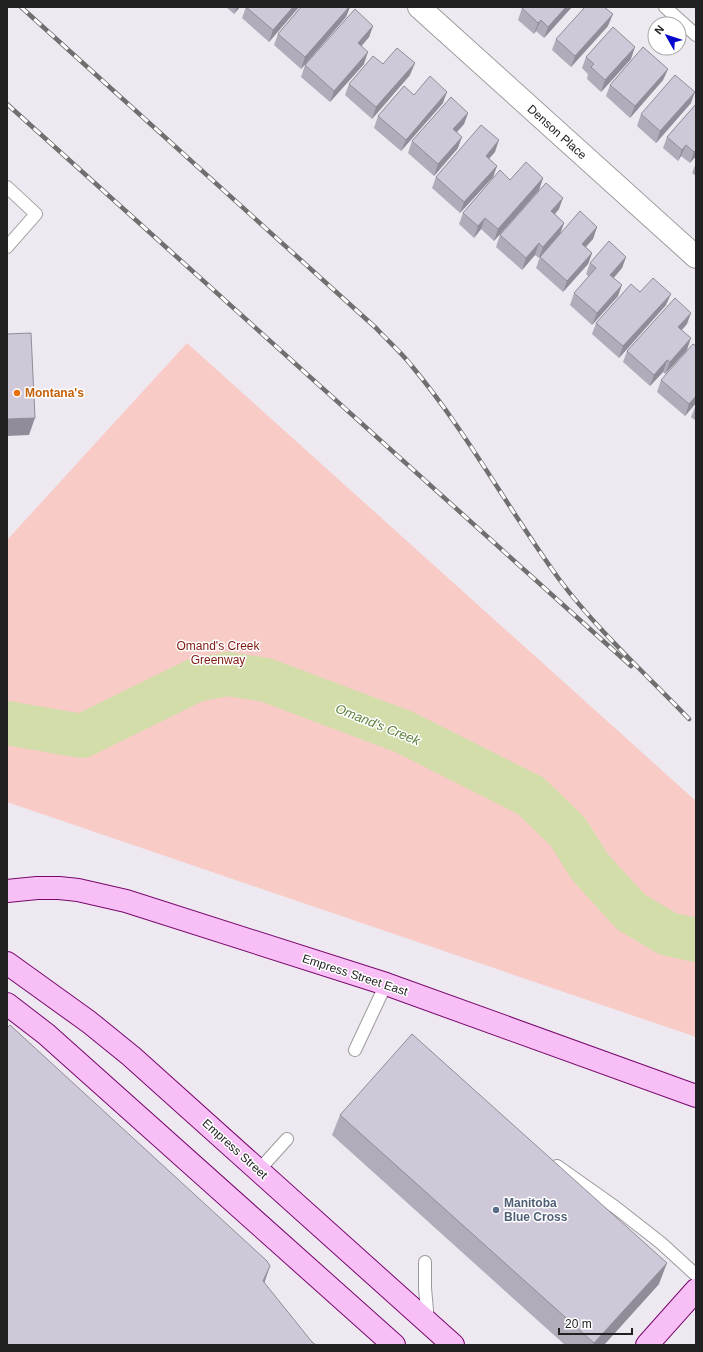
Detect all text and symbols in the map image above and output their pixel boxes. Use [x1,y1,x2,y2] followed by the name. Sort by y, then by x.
[647,16,687,56] north arrow
[652,23,666,37] text: N
[525,102,590,162] street label: Denson Place
[25,386,84,400] place label: Montana's
[12,388,22,398] marker: Montana's
[177,639,260,667] park label: Omand's Creek Greenway
[333,701,424,749] water label: Omand's Creek
[301,951,410,999] street label: Empress Street East
[200,1116,271,1182] street label: Empress Street
[504,1196,568,1224] place label: Manitoba Blue Cross
[491,1205,501,1215] marker: Manitoba Blue Cross
[559,1310,632,1336] scale bar
[565,1317,592,1331] text: 20 m

